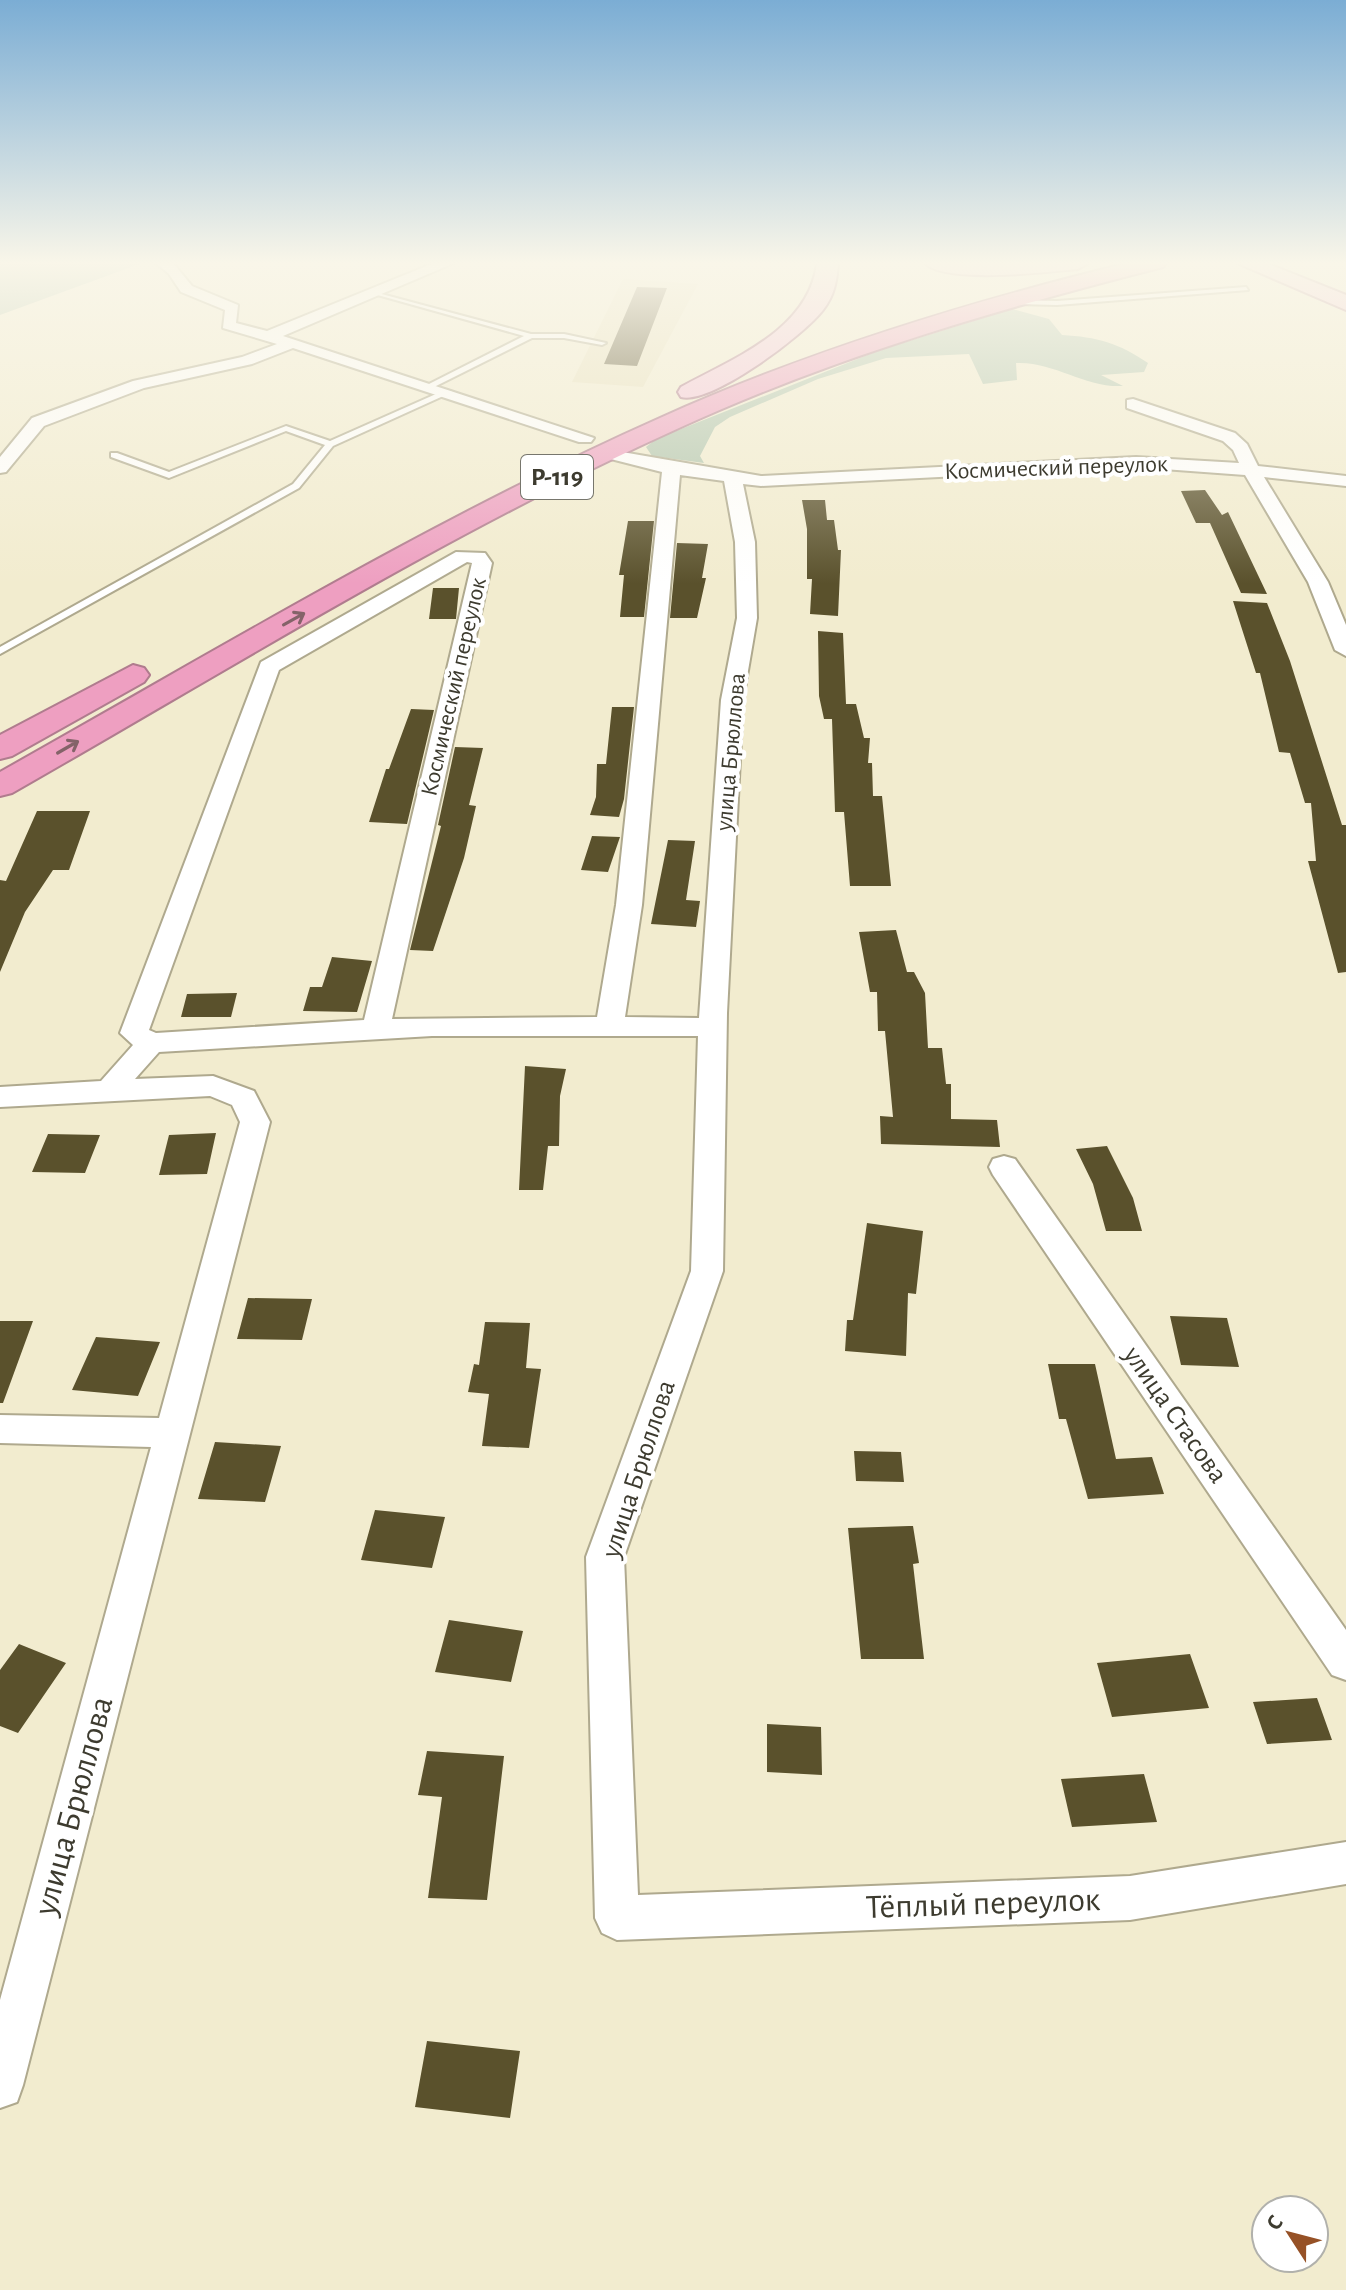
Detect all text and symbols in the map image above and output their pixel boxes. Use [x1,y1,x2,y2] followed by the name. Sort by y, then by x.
[944,452,1168,484] street label: Космический переулок
[521,455,593,499] road number: Р-119
[417,575,491,799] street label: Космический переулок
[282,611,305,627] one-way arrow
[712,672,750,833] street label: улица Брюллова
[56,739,79,755] one-way arrow
[1117,1341,1232,1489] street label: улица Стасова
[597,1376,681,1562] street label: улица Брюллова
[28,1693,119,1920] street label: улица Брюллова
[865,1883,1101,1925] street label: Тёплый переулок
[1250,2194,1330,2274] north arrow
[1262,2211,1287,2234] text: С

